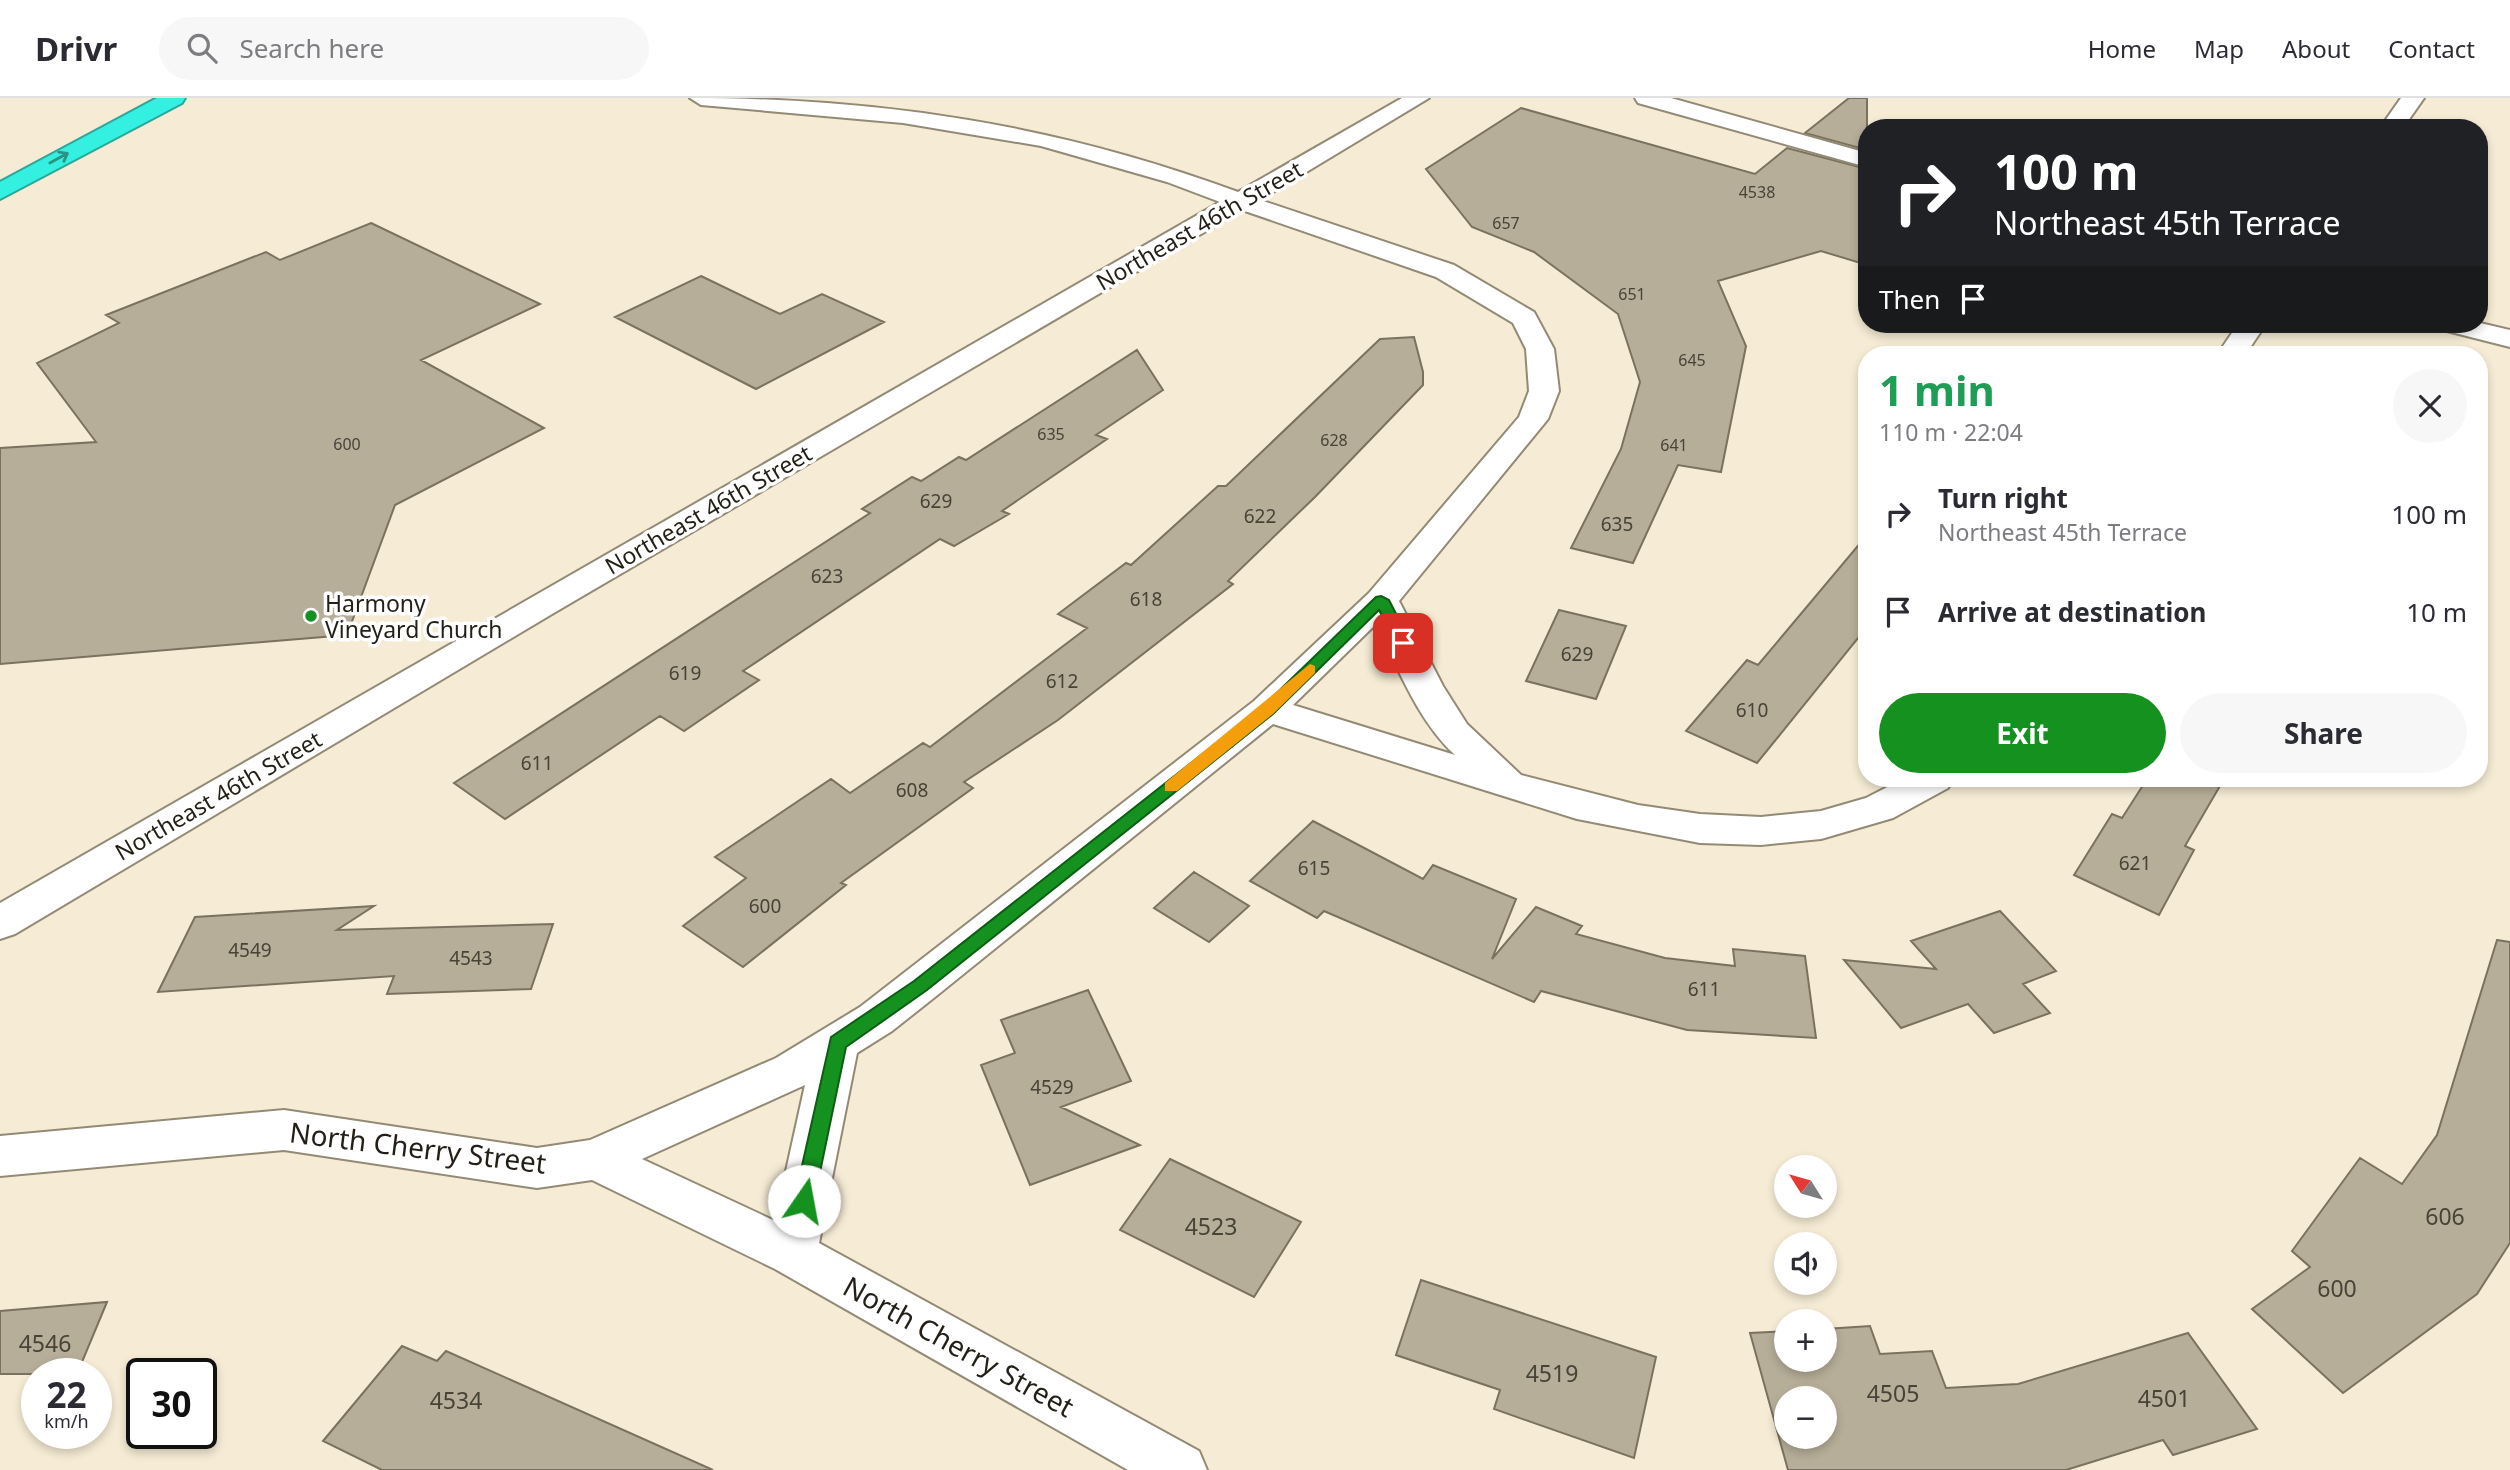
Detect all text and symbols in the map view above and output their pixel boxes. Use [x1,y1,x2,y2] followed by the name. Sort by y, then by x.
[159,17,649,80] search box
[35,26,117,71] text: Drivr
[183,29,221,67] icon: search
[239,30,384,66] text: Search here
[2088,32,2156,65] text: Home
[2194,32,2244,65] text: Map
[2282,32,2350,65] text: About
[2388,32,2475,65] text: Contact
[1994,138,2139,204] text: 100 m
[1879,147,1970,238] icon: right
[49,151,69,165] one-way arrow
[1090,153,1308,297] street label: Northeast 46th Street
[1739,181,1775,203] house number: 4538
[1994,201,2340,244] text: Northeast 45th Terrace
[1492,212,1520,234] house number: 657
[1954,280,1992,318] icon: arrive
[1879,281,1940,317] text: Then
[1618,283,1646,305] house number: 651
[1678,349,1706,371] house number: 645
[1879,361,1995,418] text: 1 min
[2393,369,2467,443] button: close
[1879,416,2023,448] text: 110 m · 22:04
[1037,423,1065,445] house number: 635
[1320,429,1348,451] house number: 628
[333,433,361,455] house number: 600
[1660,434,1688,456] house number: 641
[599,437,817,581] street label: Northeast 46th Street
[1938,480,2068,516] text: Turn right
[920,488,952,514] house number: 629
[1879,495,1917,533] icon: right
[2391,496,2467,532] text: 100 m
[1244,503,1276,529] house number: 622
[1601,511,1633,537] house number: 635
[1938,516,2187,548] text: Northeast 45th Terrace
[811,563,843,589] house number: 623
[1130,586,1162,612] house number: 618
[325,587,503,645] place label: Harmony Vineyard Church
[1879,593,1917,631] icon: arrive
[1938,594,2207,630] text: Arrive at destination
[2406,594,2467,630] text: 10 m
[303,608,319,624] marker: Harmony Vineyard Church
[1373,613,1433,673] pin
[1384,624,1422,662] icon: arrive
[1561,641,1593,667] house number: 629
[669,660,701,686] house number: 619
[1046,668,1078,694] house number: 612
[1879,693,2166,773] button: Exit
[2180,693,2467,773] button: Share
[1736,697,1768,723] house number: 610
[109,723,327,867] street label: Northeast 46th Street
[521,750,553,776] house number: 611
[896,777,928,803] house number: 608
[2119,850,2151,876] house number: 621
[1298,855,1330,881] house number: 615
[749,893,781,919] house number: 600
[228,937,272,963] house number: 4549
[449,945,493,971] house number: 4543
[1688,976,1720,1002] house number: 611
[1030,1074,1074,1100] house number: 4529
[288,1112,548,1182] street label: North Cherry Street
[1774,1155,1838,1218] north arrow
[1774,1155,1837,1449] map controls
[767,1164,841,1238] position arrow
[2425,1200,2465,1232] house number: 606
[1185,1210,1237,1242] house number: 4523
[1774,1232,1837,1295] button: sound
[837,1267,1081,1425] street label: North Cherry Street
[2317,1272,2357,1304] house number: 600
[1774,1309,1837,1372] button: +
[19,1327,71,1359] house number: 4546
[1526,1357,1578,1389] house number: 4519
[126,1358,217,1449] speed limit sign: 30
[46,1371,87,1418] text: 22
[1867,1377,1919,1409] house number: 4505
[2138,1382,2190,1414] house number: 4501
[430,1384,482,1416] house number: 4534
[1774,1386,1837,1449] button: −
[44,1409,89,1433] text: km/h

